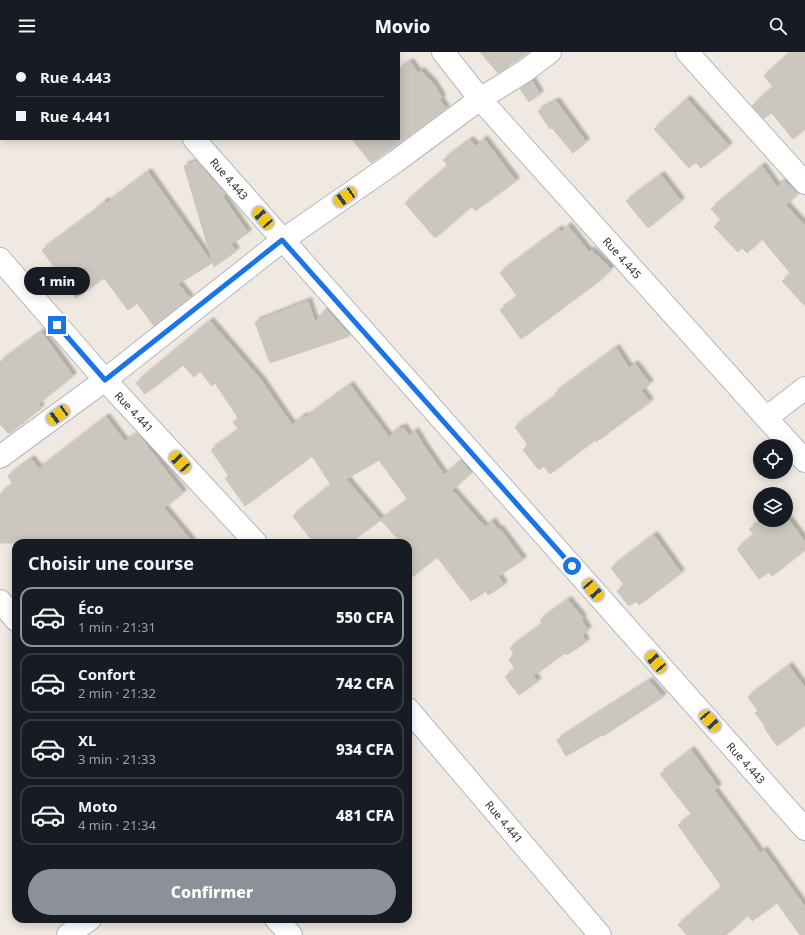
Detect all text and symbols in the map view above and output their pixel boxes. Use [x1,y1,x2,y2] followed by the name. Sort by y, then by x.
[375,14,430,38] text: Movio
[16,15,38,37] icon: menu
[767,15,789,37] icon: search
[40,67,111,87] text: Rue 4.443
[40,106,111,126] text: Rue 4.441
[207,155,252,203] street label: Rue 4.443
[332,185,358,209] car
[251,205,275,231] car
[600,234,645,282] street label: Rue 4.445
[24,267,90,295] callout: 1 min
[39,272,75,290] text: 1 min
[48,316,66,334] route end
[112,388,157,435] street label: Rue 4.441
[45,403,71,427] car
[753,439,793,527] map controls
[753,439,793,479] button: locate
[167,449,193,475] car
[753,487,793,527] button: layers
[28,551,194,575] text: Choisir une course
[563,557,581,575] route start
[581,577,605,603] car
[78,598,104,618] text: Éco
[30,599,66,635] icon: car
[336,607,394,627] text: 550 CFA
[78,618,156,636] text: 1 min · 21:31
[644,649,668,675] car
[78,664,135,684] text: Confort
[30,665,66,701] icon: car
[336,673,394,693] text: 742 CFA
[78,684,156,702] text: 2 min · 21:32
[698,708,722,734] car
[78,730,96,750] text: XL
[30,731,66,767] icon: car
[336,739,394,759] text: 934 CFA
[724,739,769,787] street label: Rue 4.443
[78,750,156,768] text: 3 min · 21:33
[78,796,117,816] text: Moto
[30,797,66,833] icon: car
[482,797,526,846] street label: Rue 4.441
[336,805,394,825] text: 481 CFA
[78,816,156,834] text: 4 min · 21:34
[28,869,396,915] button: Confirmer

